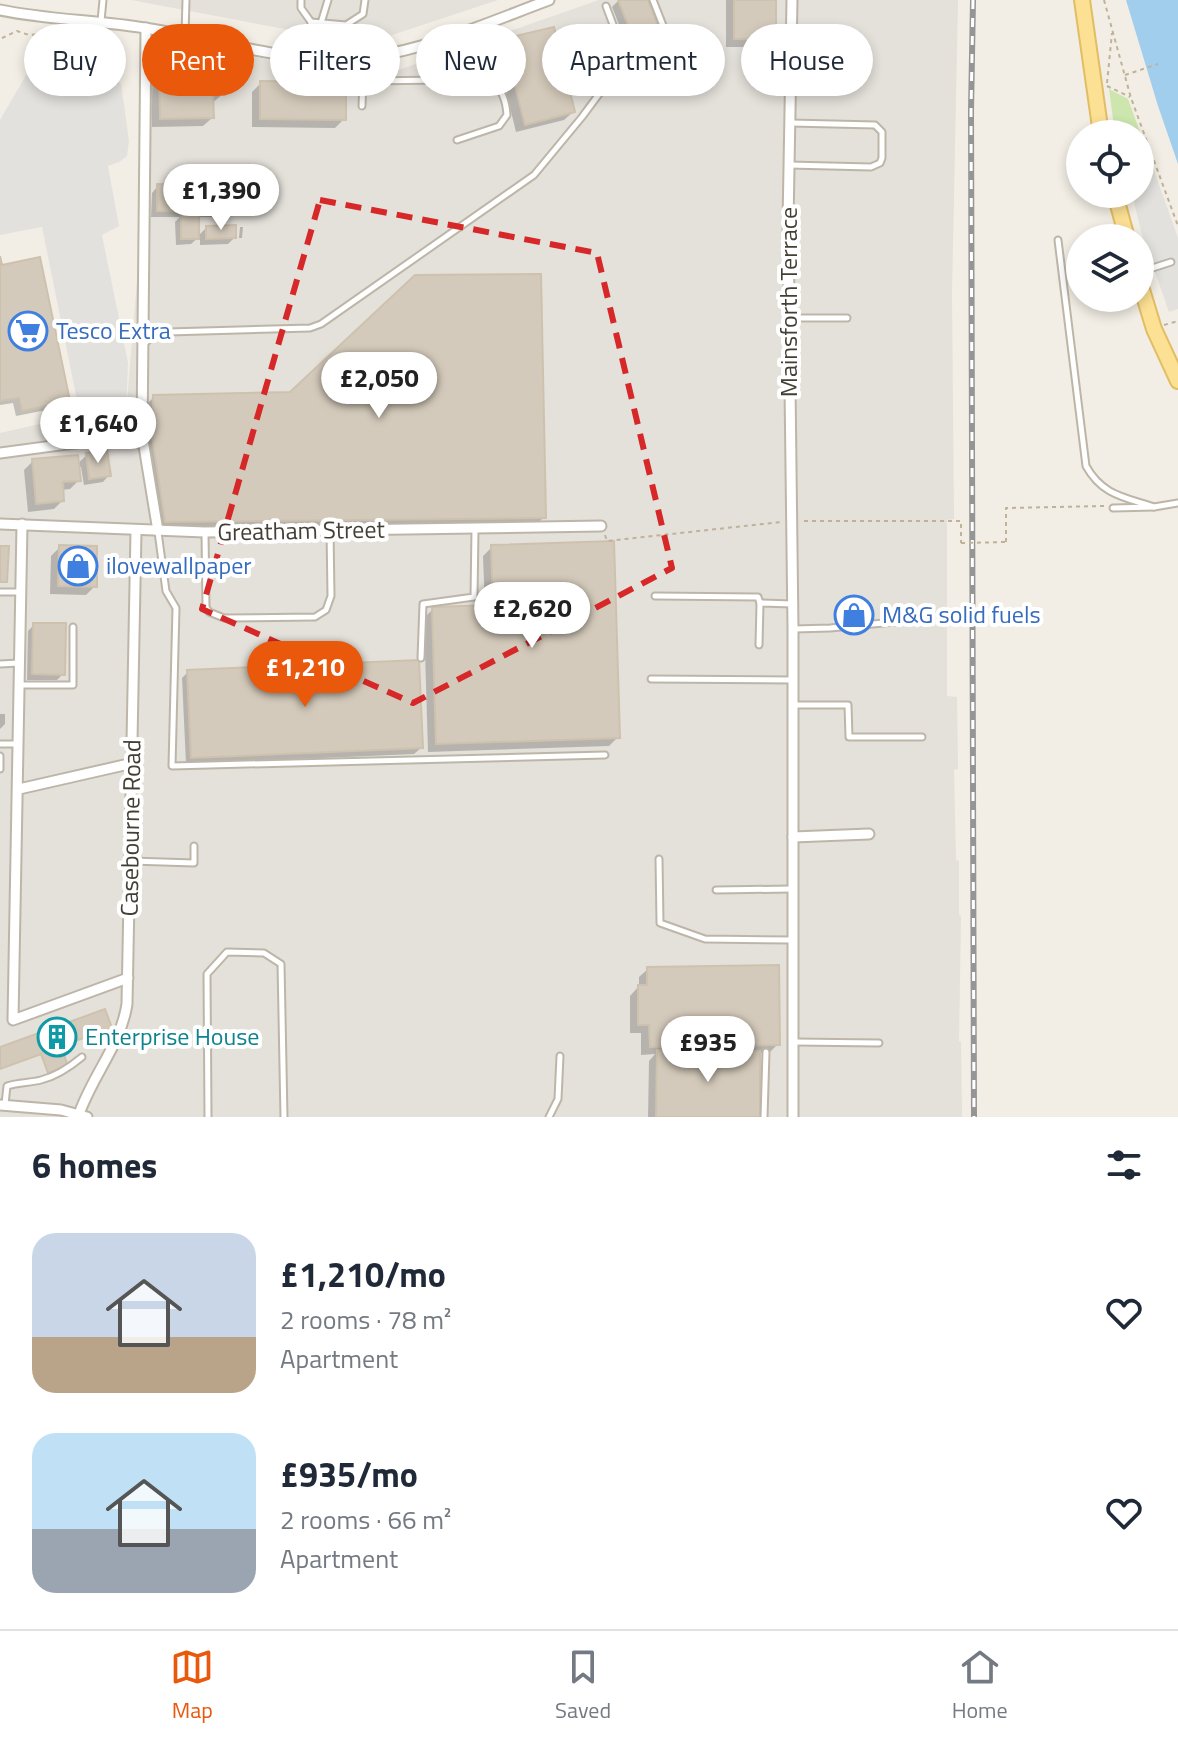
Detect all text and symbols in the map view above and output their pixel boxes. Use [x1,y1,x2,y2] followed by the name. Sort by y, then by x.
[24,24,126,96] chip: Buy
[142,24,254,96] chip: Rent
[270,24,400,96] chip: Filters
[416,24,526,96] chip: New
[542,24,725,96] chip: Apartment
[741,24,873,96] chip: House
[1066,120,1154,312] map controls
[1066,120,1154,208] button: locate
[156,164,286,232] pin: £1,390
[181,170,261,209] text: £1,390
[770,207,806,397] street label: Mainsforth Terrace
[1066,224,1154,312] button: layers
[7,310,49,352] supermarket icon: Tesco Extra
[56,312,171,348] place label: Tesco Extra
[314,352,444,420] pin: £2,050
[339,358,419,397] text: £2,050
[33,397,163,465] pin: £1,640
[58,403,138,442] text: £1,640
[217,511,386,549] street label: Greatham Street
[57,545,99,587] shop icon: ilovewallpaper
[106,547,252,583] place label: ilovewallpaper
[467,582,597,650] pin: £2,620
[492,588,572,627] text: £2,620
[833,594,875,636] shop icon: M&G solid fuels
[882,596,1041,632] place label: M&G solid fuels
[240,641,370,709] pin: £1,210
[265,647,345,686] text: £1,210
[110,739,150,917] street label: Casebourne Road
[36,1016,78,1058] building icon: Enterprise House
[661,1016,755,1084] pin: £935
[85,1018,259,1054] place label: Enterprise House
[679,1022,737,1061] text: £935
[32,1139,157,1191] text: 6 homes
[1102,1143,1146,1187] icon: filters
[280,1248,446,1300] text: £1,210/mo
[96,1265,192,1361] icon: home
[1102,1291,1146,1335] icon: heart
[280,1300,451,1339] text: 2 rooms · 78 m²
[280,1339,398,1378] text: Apartment
[280,1448,418,1500] text: £935/mo
[96,1465,192,1561] icon: home
[1102,1491,1146,1535] icon: heart
[280,1500,451,1539] text: 2 rooms · 66 m²
[280,1539,398,1578] text: Apartment
[170,1645,214,1727] tab: Map
[555,1645,611,1727] tab: Saved
[952,1645,1008,1727] tab: Home

